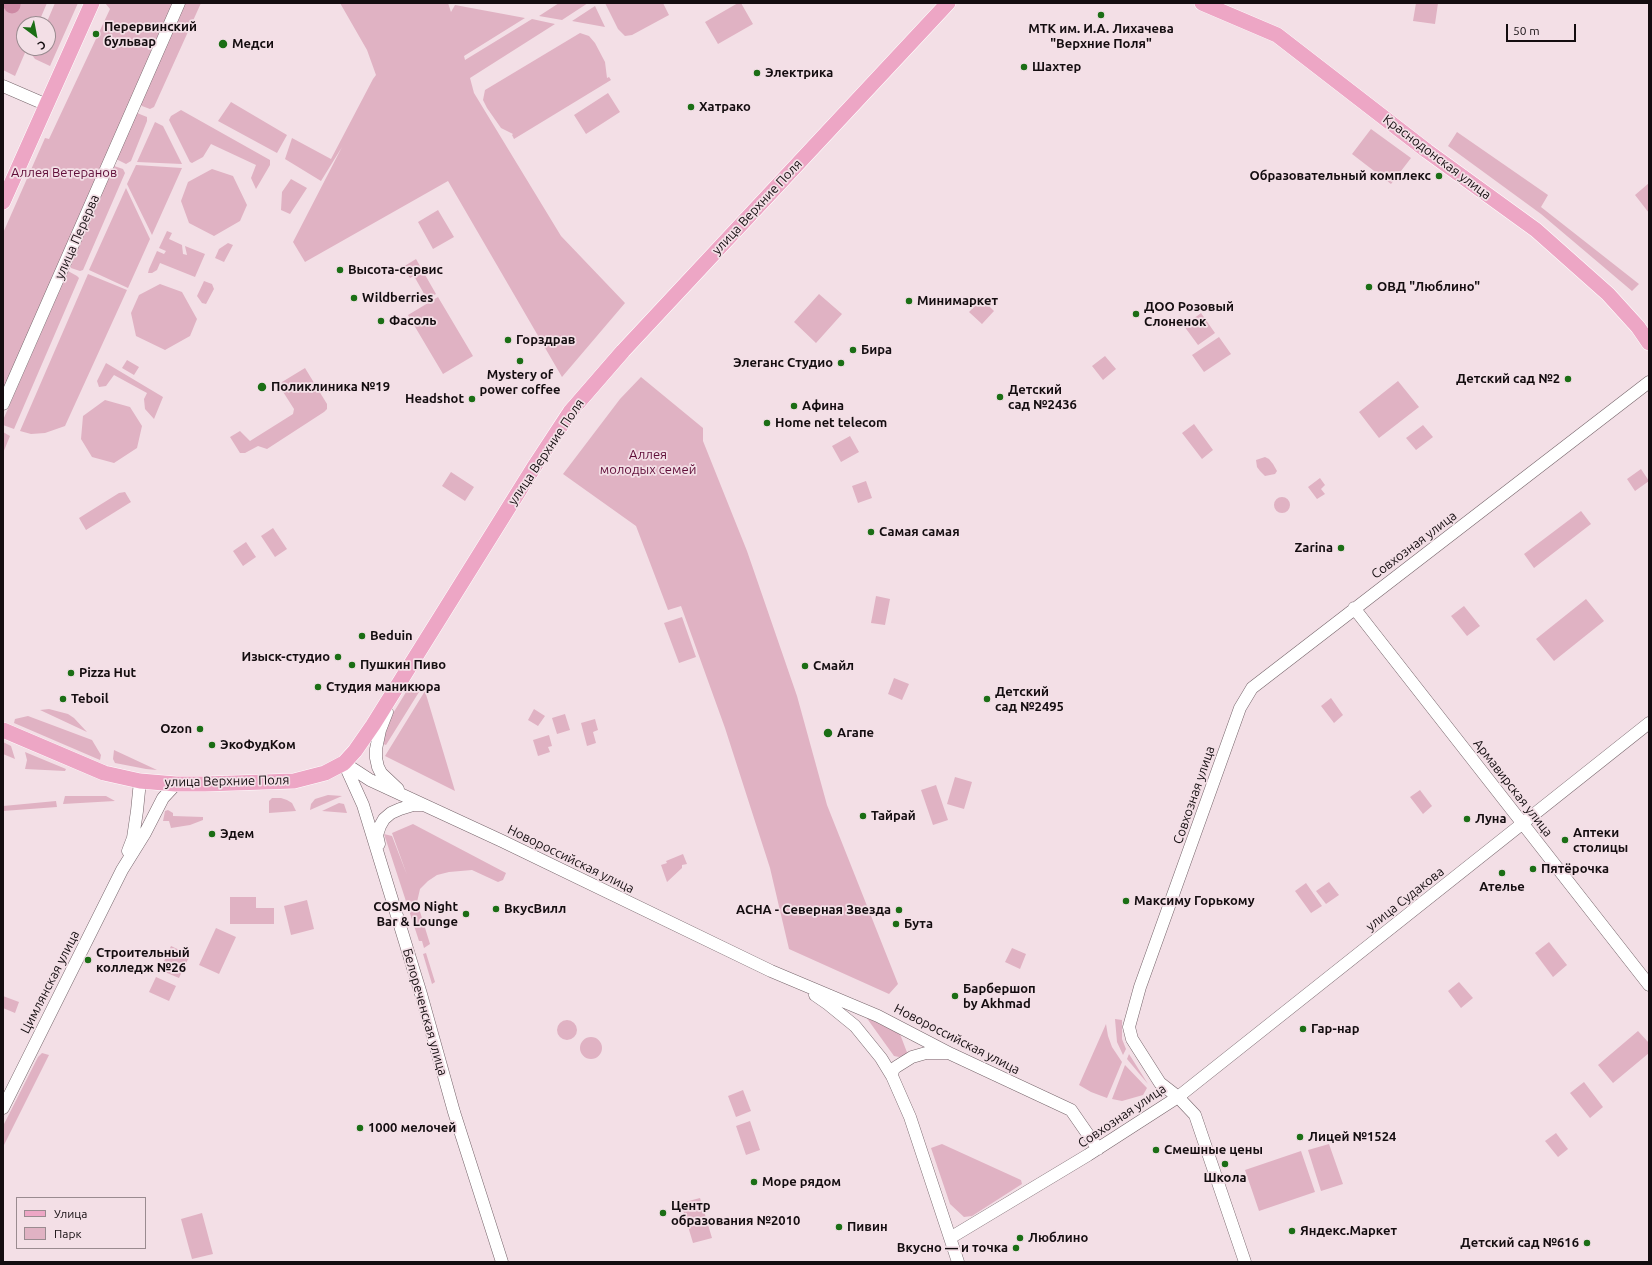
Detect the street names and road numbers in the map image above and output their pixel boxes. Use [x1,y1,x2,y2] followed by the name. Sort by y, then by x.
[1380,111,1494,203] street label: Краснодонская улица
[709,156,805,258] street label: улица Верхние Поля
[51,192,103,282] street label: улица Перерва
[505,396,587,508] street label: улица Верхние Поля
[1368,508,1460,582] street label: Совхозная улица
[1470,736,1556,840] street label: Армавирская улица
[1170,744,1218,846] street label: Совхозная улица
[165,772,289,790] street label: улица Верхние Поля
[505,822,637,896] street label: Новороссийская улица
[1363,864,1447,934] street label: улица Судакова
[17,928,83,1036] street label: Цимлянская улица
[399,947,451,1077] street label: Белореченская улица
[891,1000,1023,1078] street label: Новороссийская улица
[1075,1081,1169,1151] street label: Совхозная улица

